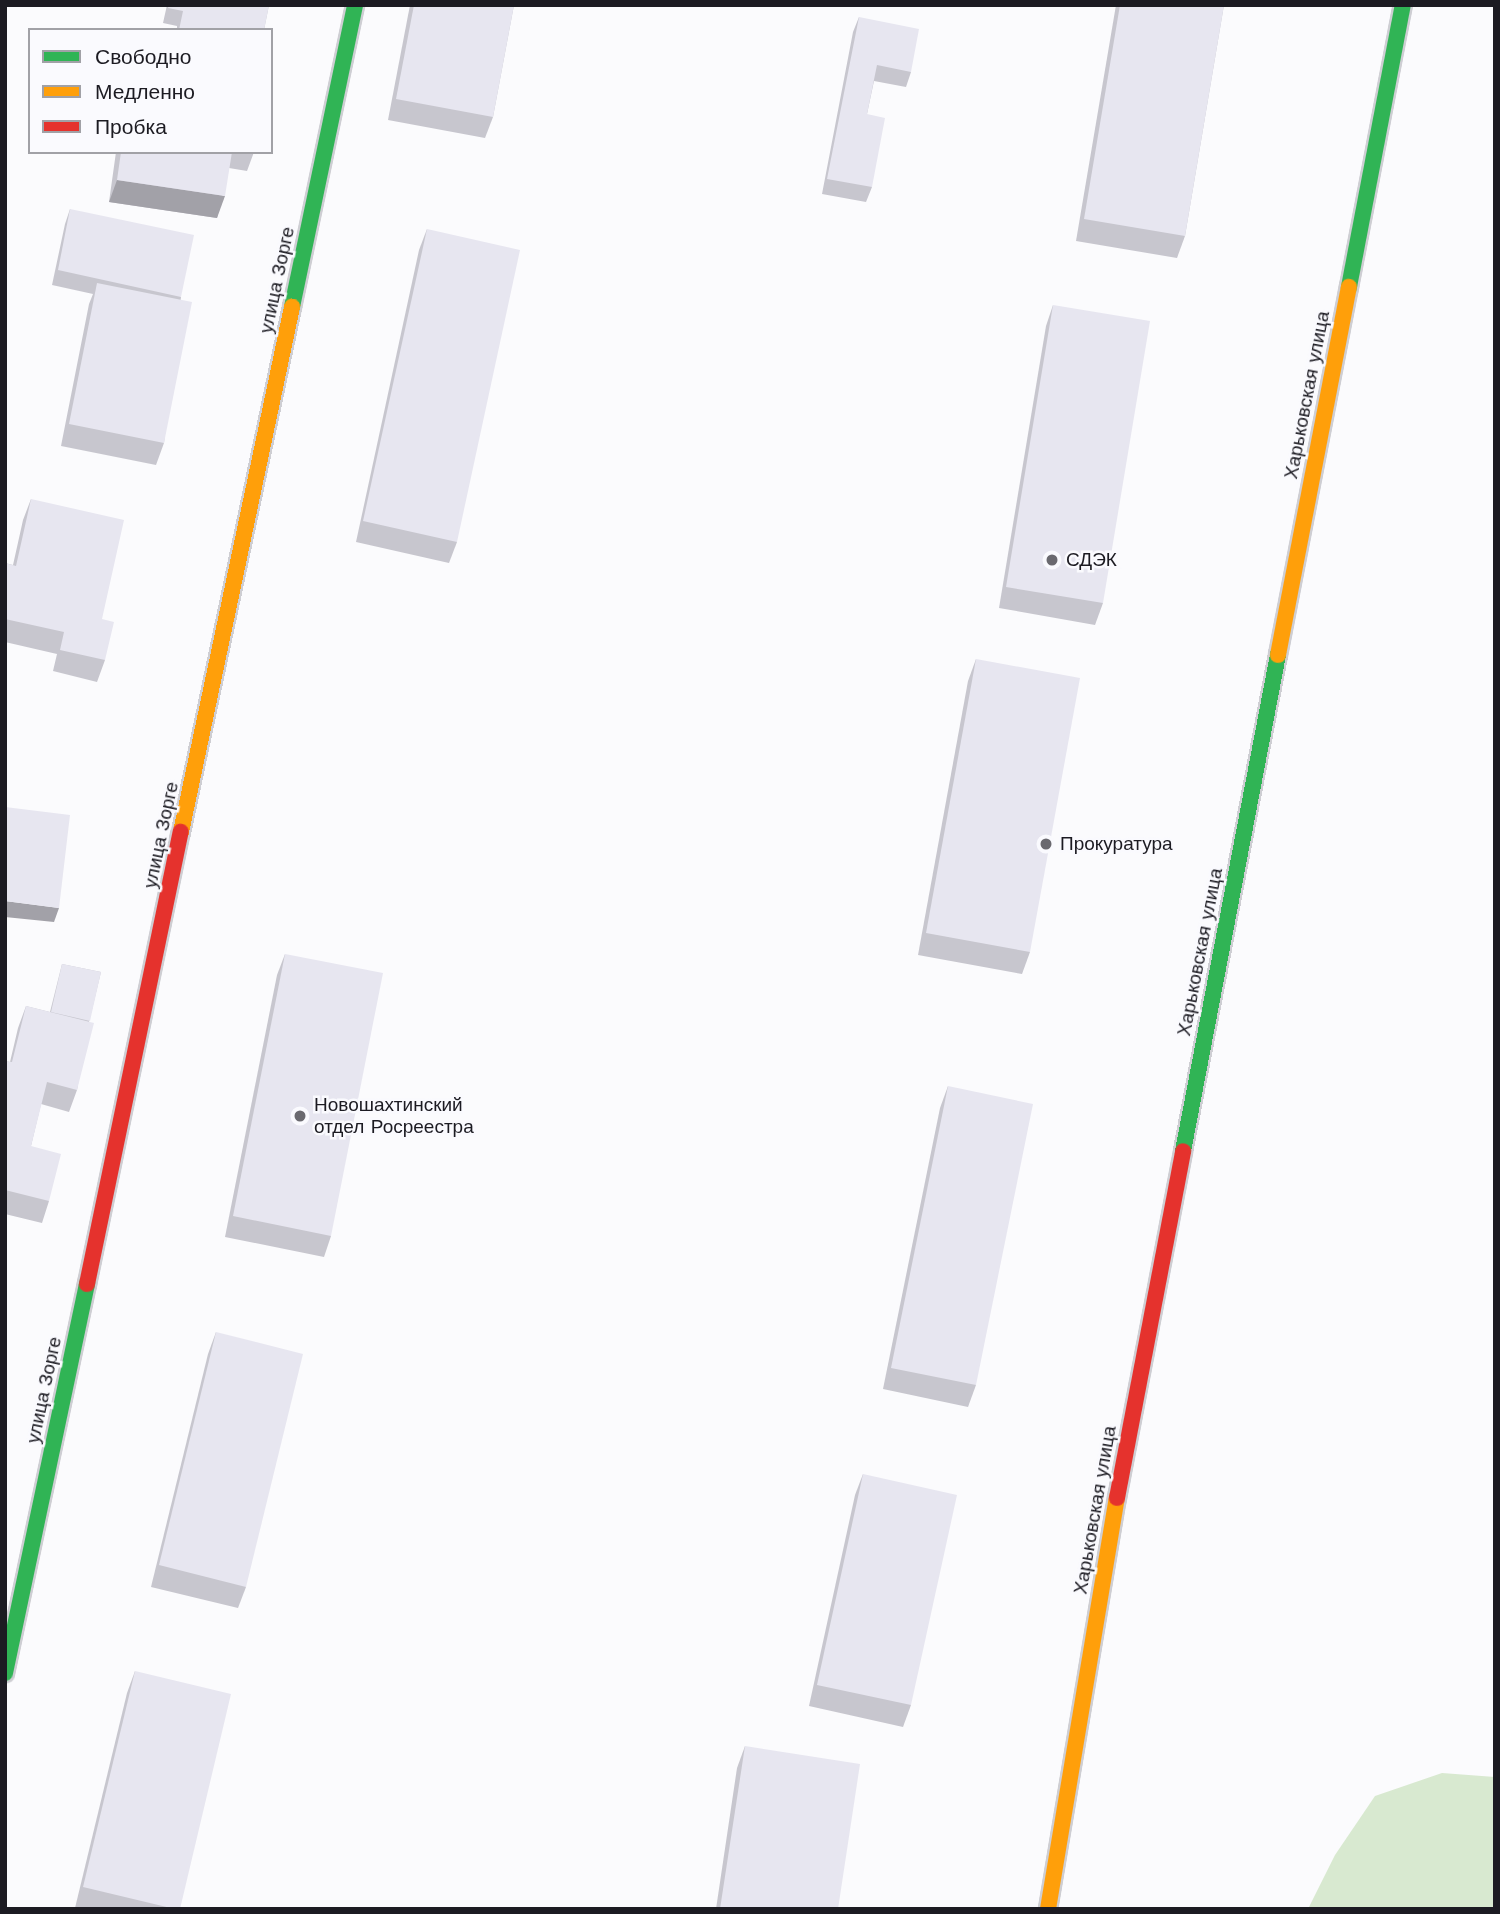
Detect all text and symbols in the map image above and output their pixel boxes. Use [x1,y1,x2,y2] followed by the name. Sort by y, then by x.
[28,28,273,154] legend
[95,44,192,69] text: Свободно
[95,79,195,104] text: Медленно
[95,114,167,139] text: Пробка
[255,225,299,335] street label: улица Зорге
[1280,309,1334,481] street label: Харьковская улица
[1066,549,1117,571] place label: СДЭК
[1044,552,1060,568] marker: СДЭК
[139,780,183,890] street label: улица Зорге
[1060,833,1173,855] place label: Прокуратура
[1038,836,1054,852] marker: Прокуратура
[1173,866,1227,1038] street label: Харьковская улица
[314,1094,474,1138] place label: Новошахтинский отдел Росреестра
[292,1108,308,1124] marker: Новошахтинский отдел Росреестра
[22,1335,66,1445] street label: улица Зорге
[1069,1424,1121,1596] street label: Харьковская улица

